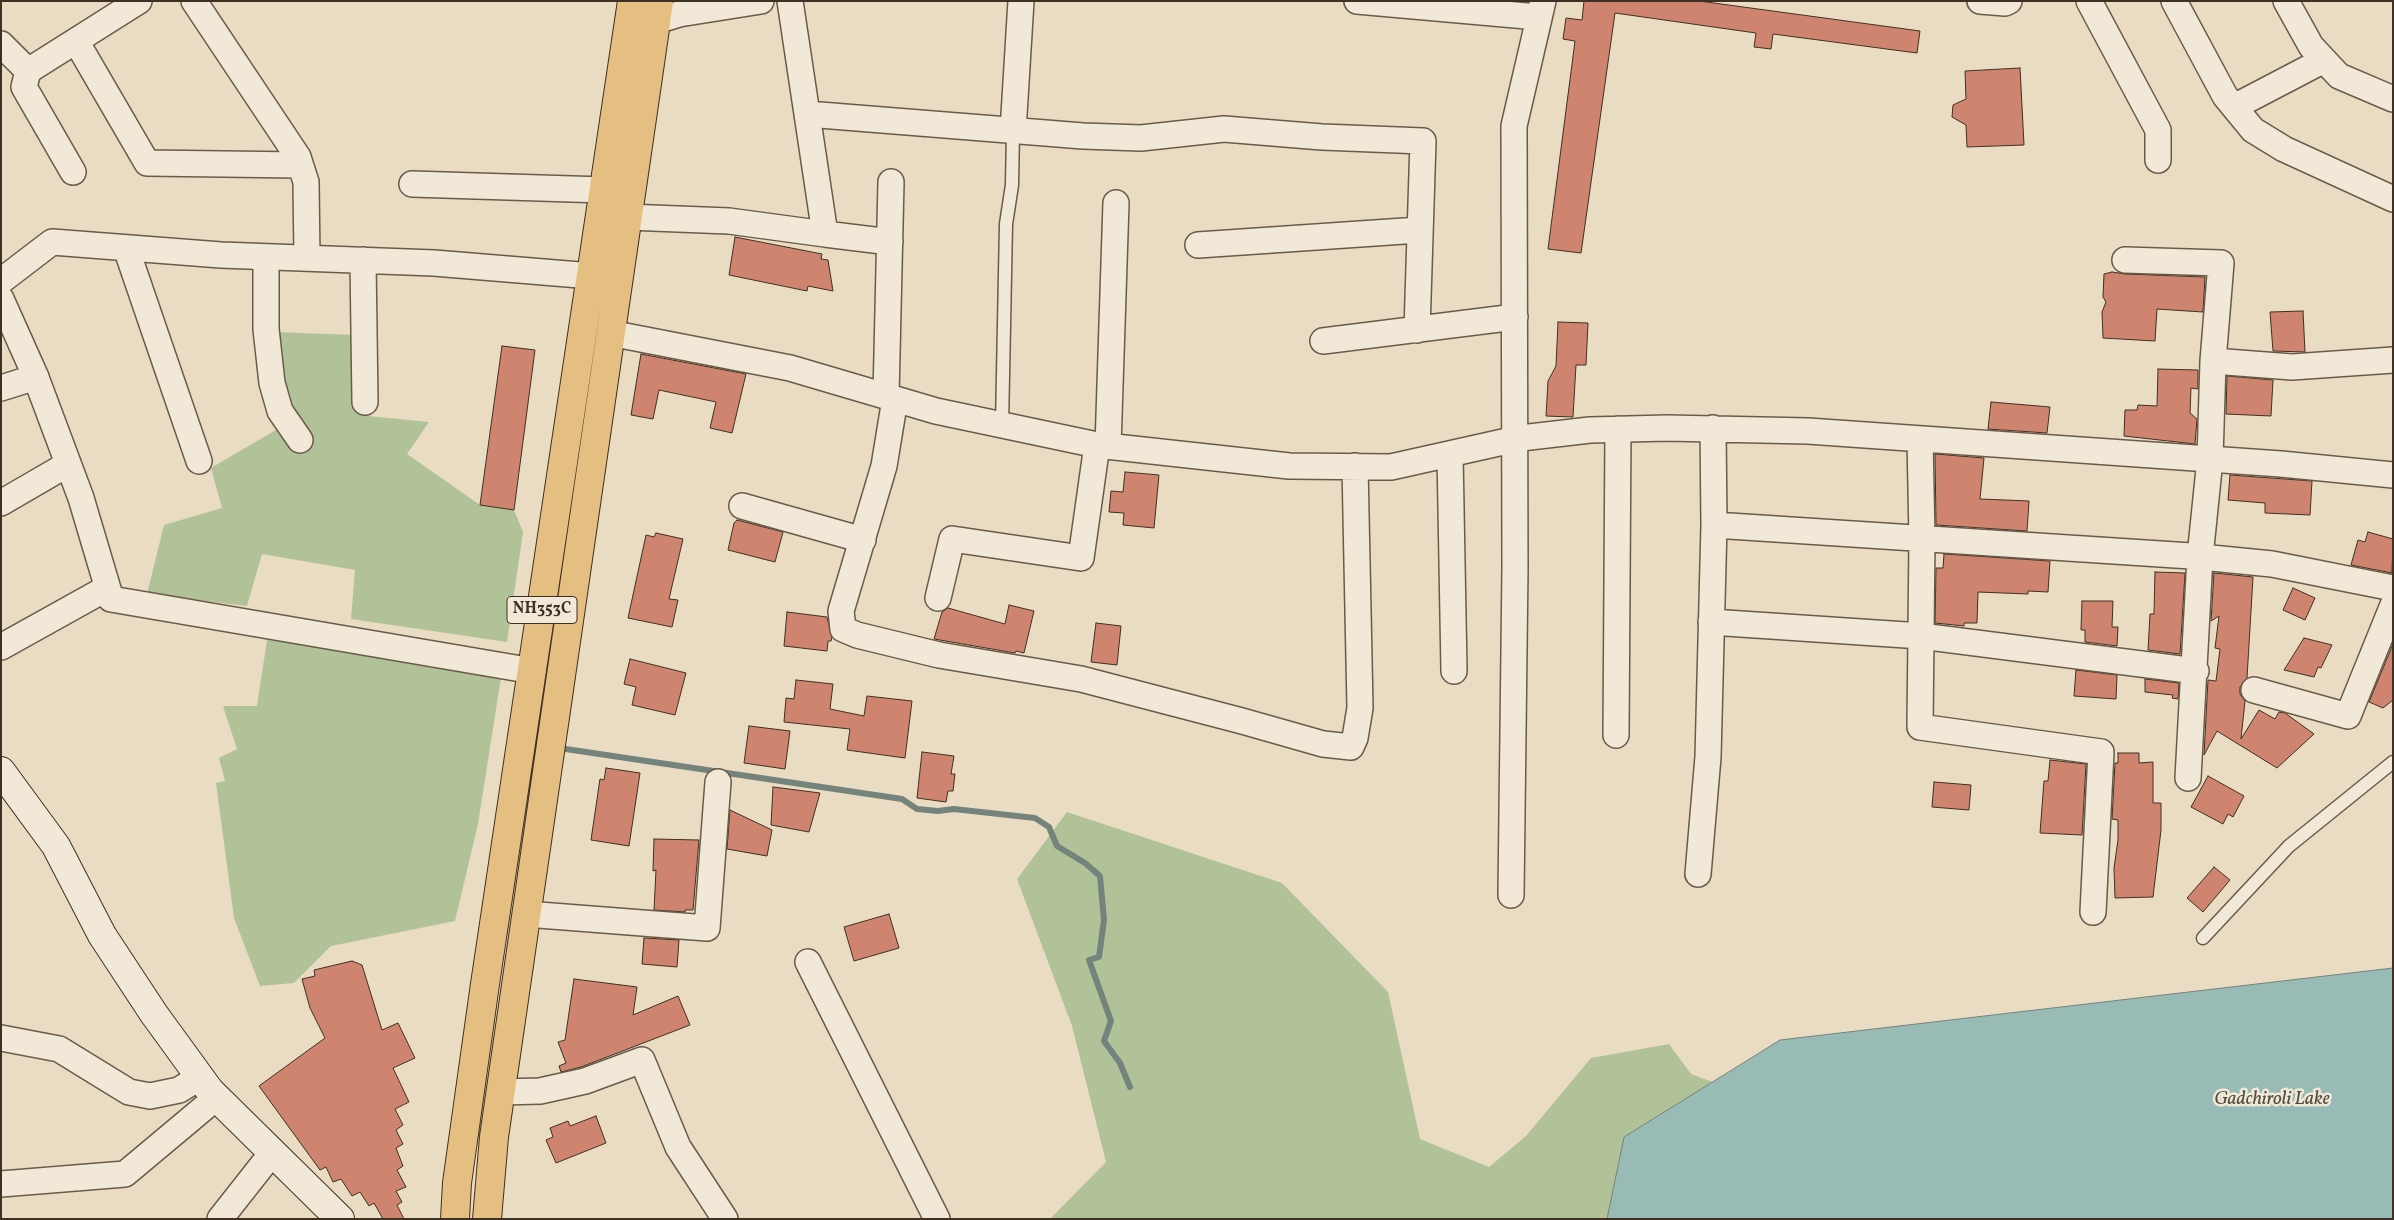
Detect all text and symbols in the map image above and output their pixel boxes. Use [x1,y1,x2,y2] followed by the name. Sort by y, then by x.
[507,596,577,624] road number: NH353C
[2214,1090,2330,1112] water label: Gadchiroli Lake

